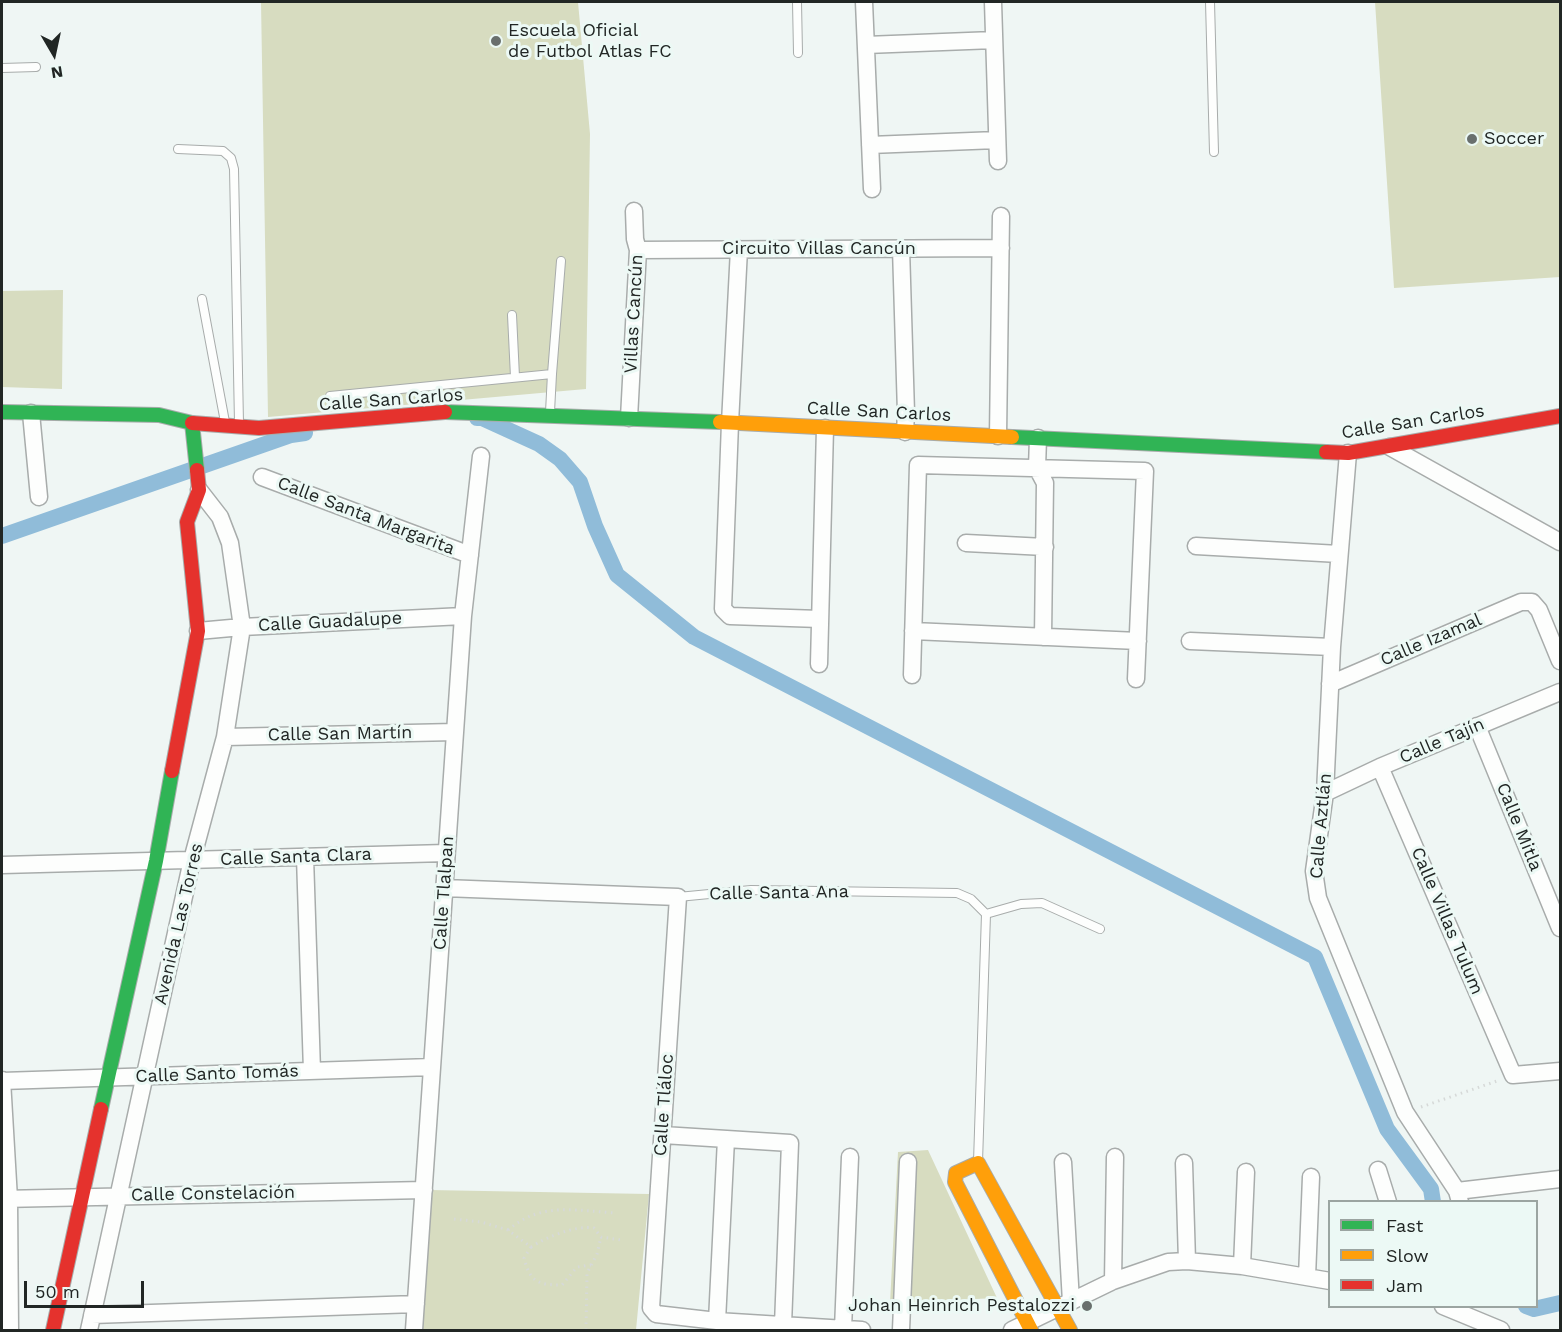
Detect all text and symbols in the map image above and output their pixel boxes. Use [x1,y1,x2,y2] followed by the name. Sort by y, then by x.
[508,20,672,63] place label: Escuela Oficial de Futbol Atlas FC
[24,24,84,84] north arrow
[489,34,503,48] marker: Escuela Oficial de Futbol Atlas FC
[50,62,64,83] text: N
[1484,128,1544,150] place label: Soccer
[1465,132,1479,146] marker: Soccer
[722,238,916,260] street label: Circuito Villas Cancún
[620,254,648,374] street label: Villas Cancún
[318,384,464,416] street label: Calle San Carlos
[806,397,952,427] street label: Calle San Carlos
[1340,400,1486,444] street label: Calle San Carlos
[274,472,458,560] street label: Calle Santa Margarita
[257,607,403,637] street label: Calle Guadalupe
[1377,609,1485,671] street label: Calle Izamal
[1396,713,1488,769] street label: Calle Tajín
[268,722,412,746] street label: Calle San Martín
[1306,772,1336,880] street label: Calle Aztlán
[1491,780,1547,874] street label: Calle Mitla
[429,835,459,951] street label: Calle Tlalpan
[150,841,208,1007] street label: Avenida Las Torres
[220,844,372,870] street label: Calle Santa Clara
[1406,844,1488,998] street label: Calle Villas Tulum
[709,881,849,905] street label: Calle Santa Ana
[650,1053,678,1157] street label: Calle Tláloc
[135,1060,299,1088] street label: Calle Santo Tomás
[131,1182,295,1206] street label: Calle Constelación
[1328,1200,1538,1308] legend
[1386,1215,1423,1236] text: Fast
[1386,1245,1429,1266] text: Slow
[27,1269,147,1307] scale bar
[1386,1275,1423,1296] text: Jam
[35,1281,80,1302] text: 50 m
[848,1295,1075,1317] place label: Johan Heinrich Pestalozzi
[1080,1299,1094,1313] marker: Johan Heinrich Pestalozzi

